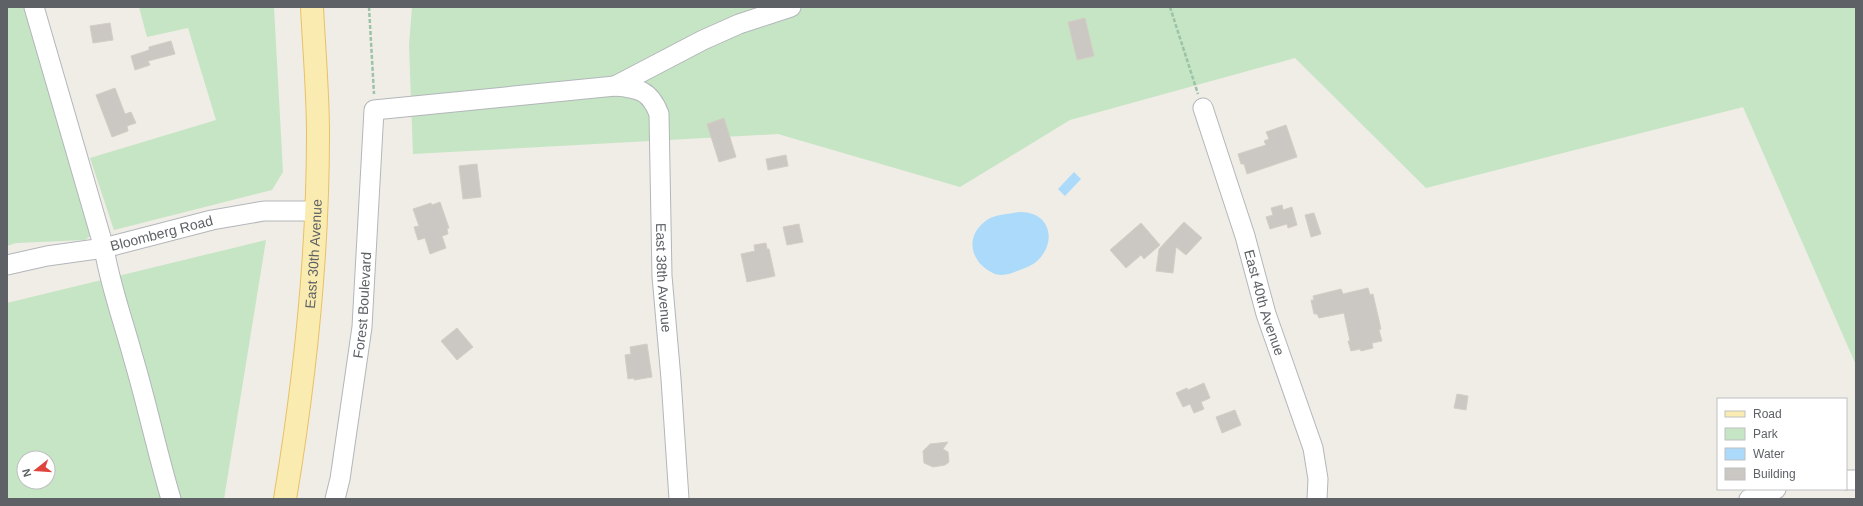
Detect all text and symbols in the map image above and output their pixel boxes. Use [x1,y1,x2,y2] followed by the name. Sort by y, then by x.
[302,199,325,309] street label: East 30th Avenue
[109,212,214,254] street label: Bloomberg Road
[653,223,675,333] street label: East 38th Avenue
[1241,248,1288,358] street label: East 40th Avenue
[350,252,374,359] street label: Forest Boulevard
[1717,398,1847,490] legend
[1753,407,1782,421] text: Road
[1753,427,1779,441] text: Park
[1753,447,1785,461] text: Water
[16,450,56,490] north arrow
[20,467,33,478] text: N
[1753,467,1796,481] text: Building

